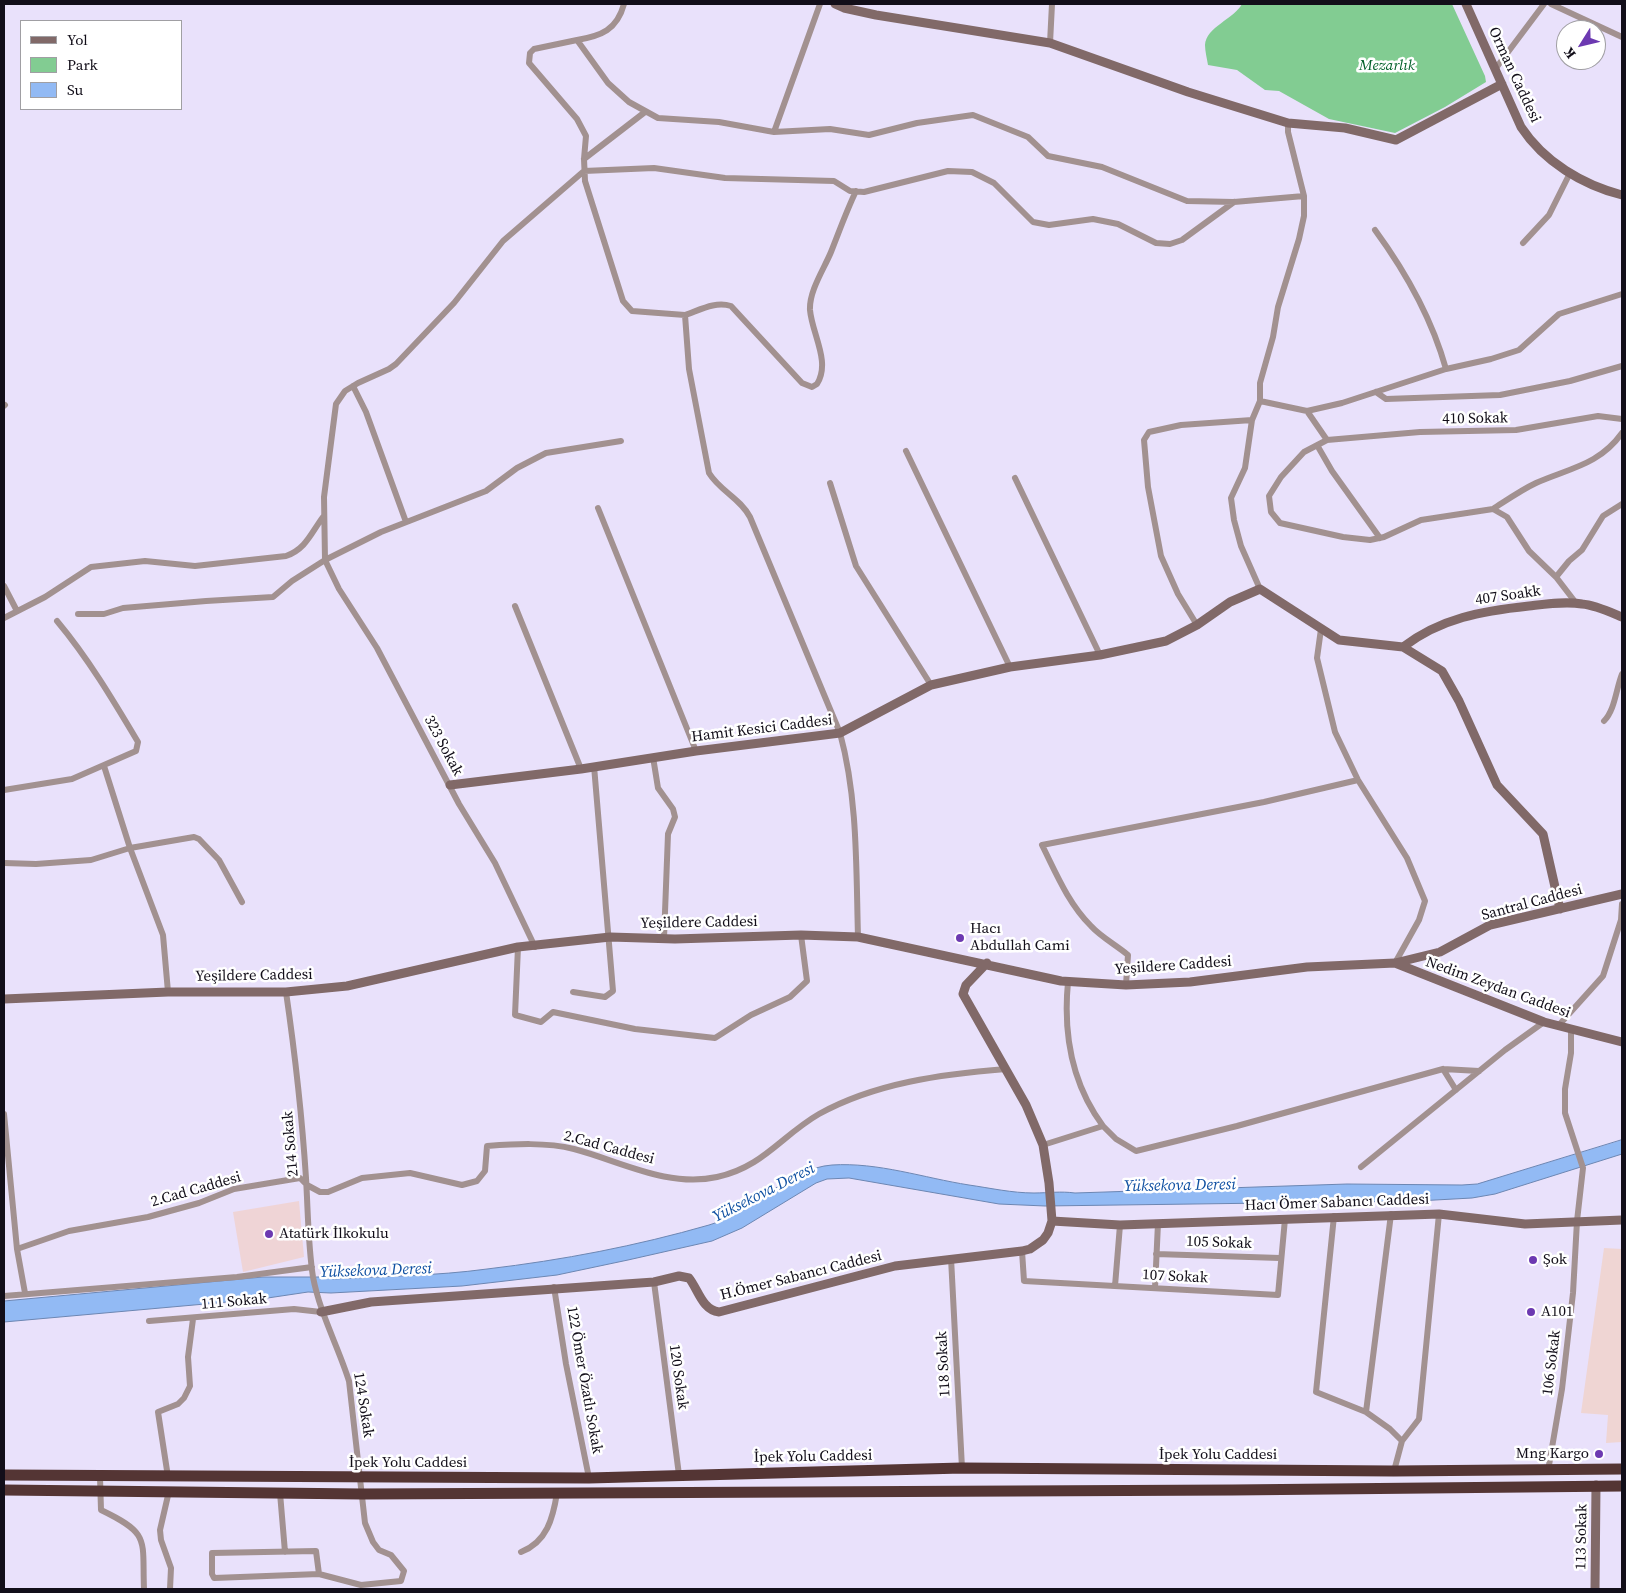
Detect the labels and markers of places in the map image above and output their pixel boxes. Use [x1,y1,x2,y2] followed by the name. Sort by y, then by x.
[970,920,1070,955] place label: Hacı Abdullah Cami
[954,932,966,944] marker: Hacı Abdullah Cami
[279,1225,389,1243] place label: Atatürk İlkokulu
[263,1228,275,1240] marker: Atatürk İlkokulu
[1543,1251,1567,1269] place label: Şok
[1527,1254,1539,1266] marker: Şok
[1541,1303,1573,1321] place label: A101
[1525,1306,1537,1318] marker: A101
[1516,1445,1589,1463] place label: Mng Kargo
[1593,1448,1605,1460] marker: Mng Kargo

